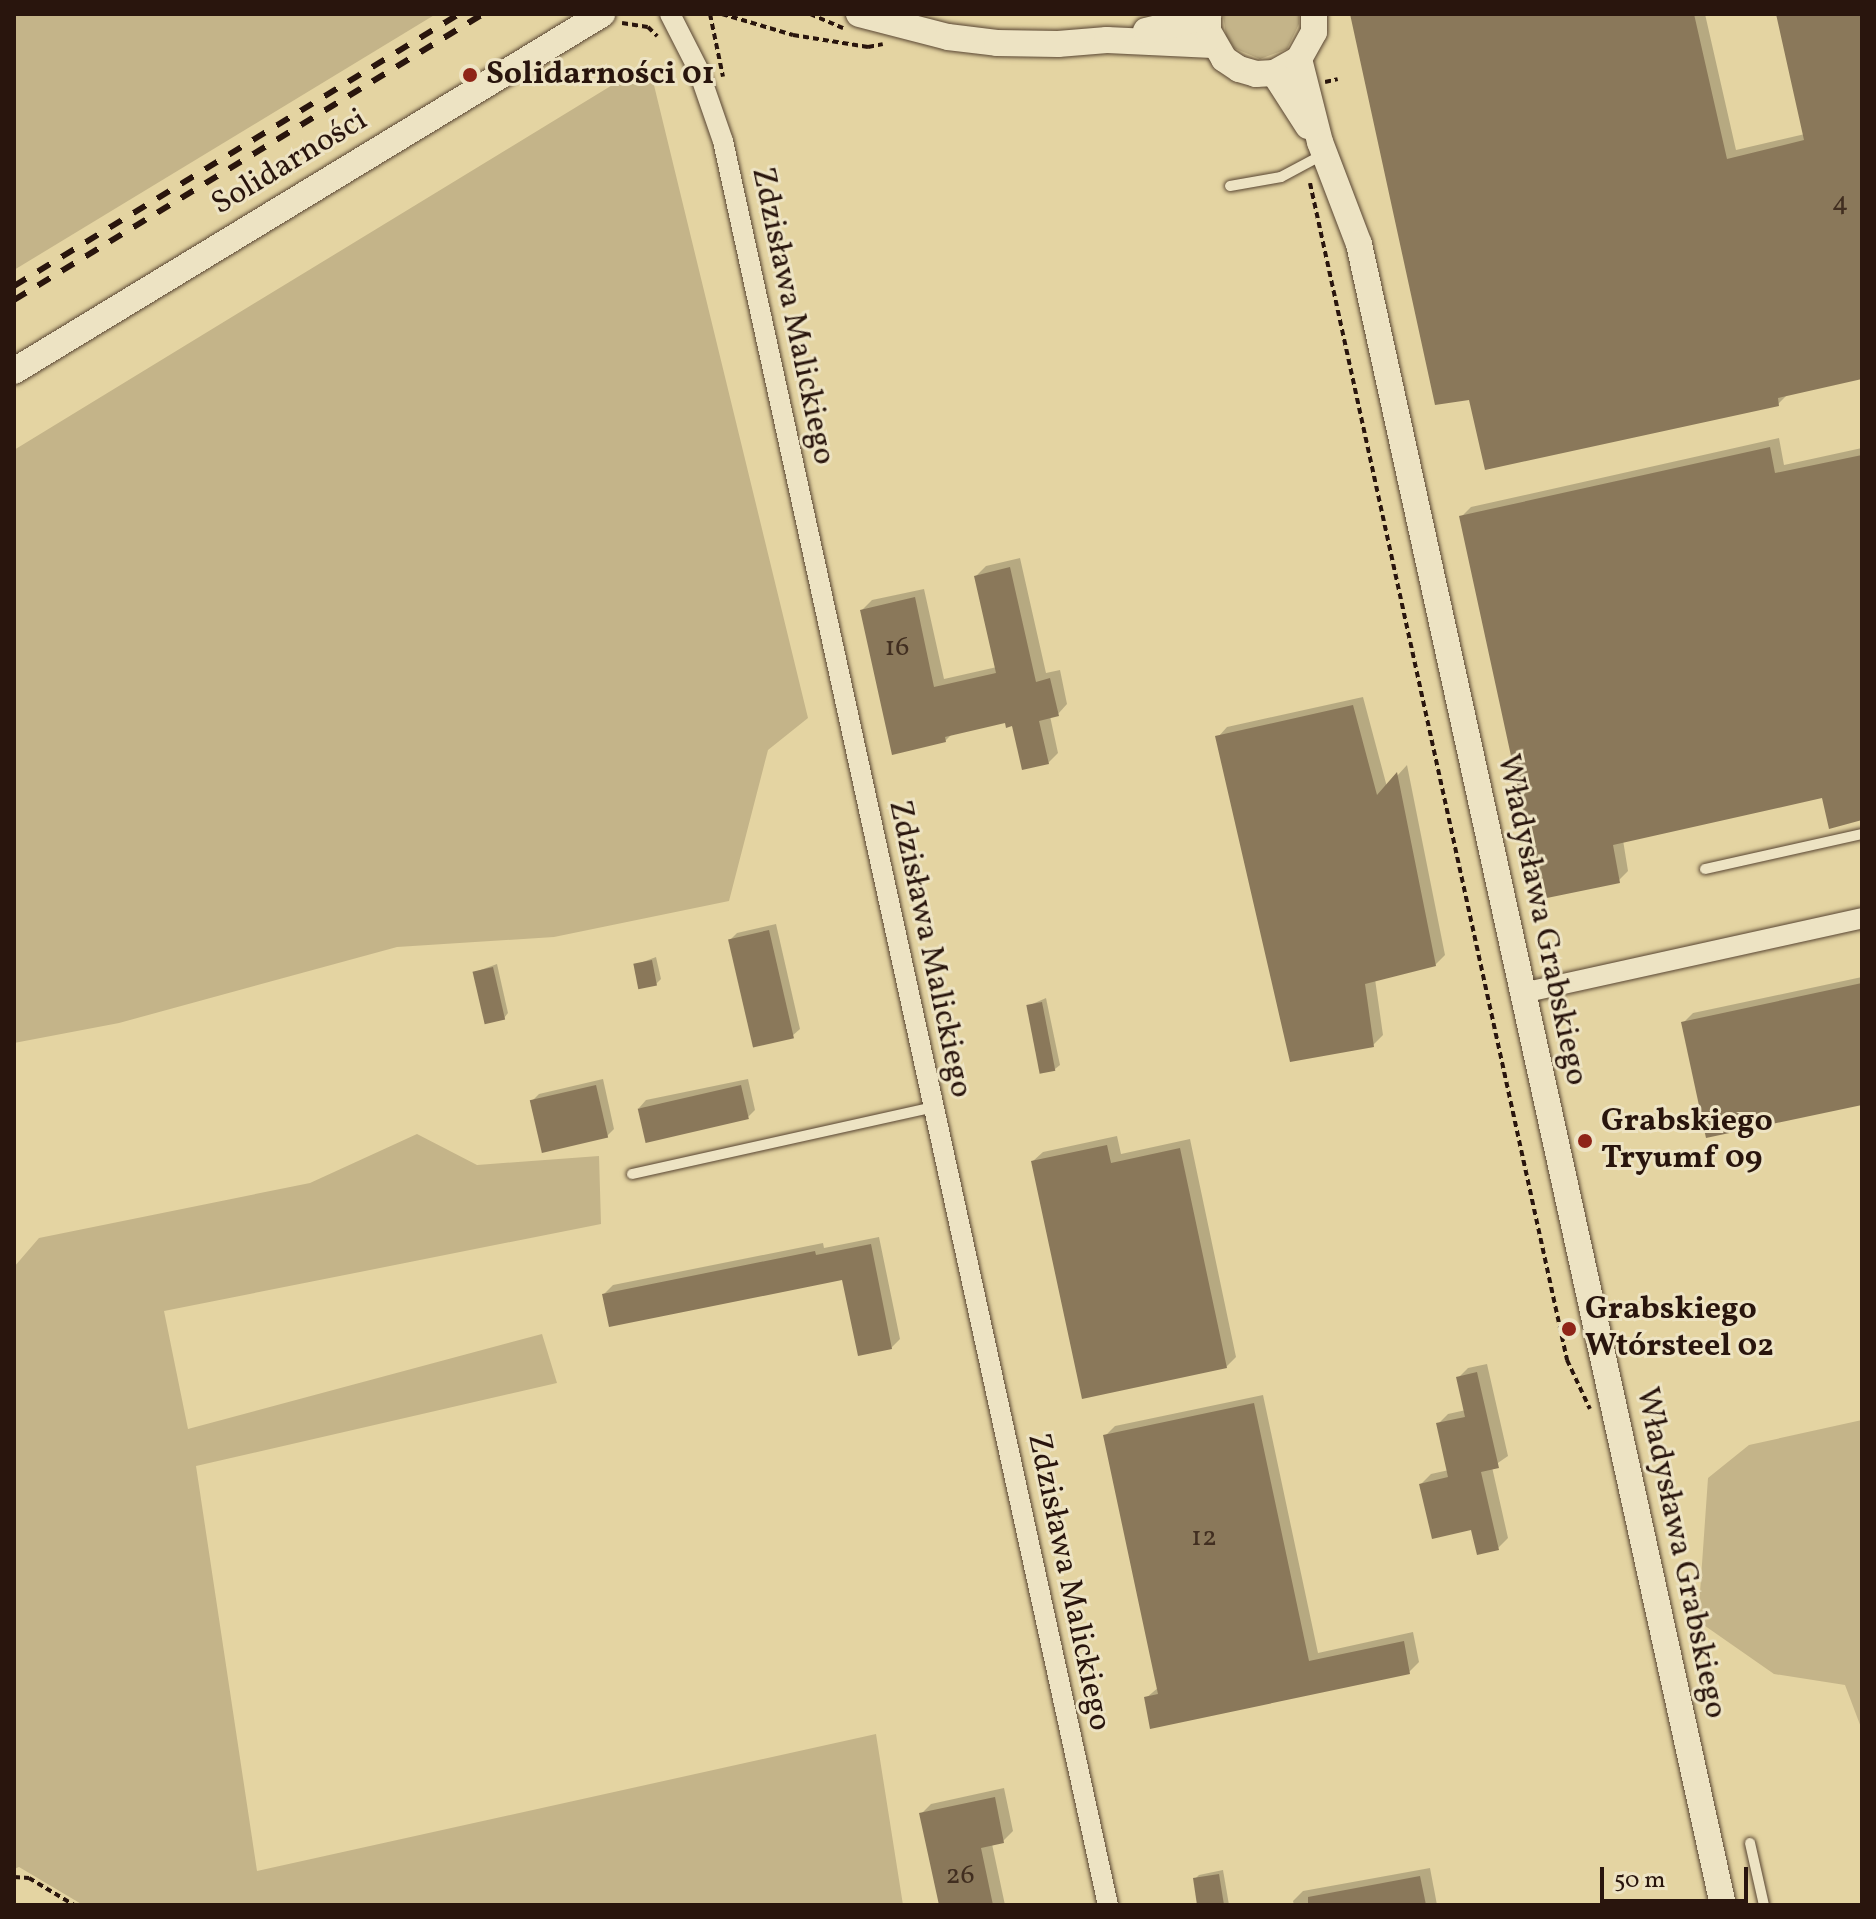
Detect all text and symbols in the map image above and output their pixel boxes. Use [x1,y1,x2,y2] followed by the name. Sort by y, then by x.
[486,56,715,94] place label: Solidarności 01
[461,66,479,84] marker: Solidarności 01
[205,102,375,224] street label: Solidarności
[742,164,842,468] street label: Zdzisława Malickiego
[1832,186,1848,220] house number: 4
[884,631,910,665] house number: 16
[1487,751,1595,1089] street label: Władysława Grabskiego
[879,797,979,1101] street label: Zdzisława Malickiego
[1601,1104,1773,1179] place label: Grabskiego Tryumf 09
[1576,1132,1594,1150] marker: Grabskiego Tryumf 09
[1585,1292,1774,1367] place label: Grabskiego Wtórsteel 02
[1560,1320,1578,1338] marker: Grabskiego Wtórsteel 02
[1626,1384,1734,1722] street label: Władysława Grabskiego
[1018,1430,1118,1734] street label: Zdzisława Malickiego
[1191,1521,1217,1555] house number: 12
[1604,1851,1752,1901] scale bar
[945,1859,975,1893] house number: 26
[1614,1864,1666,1898] text: 50 m

